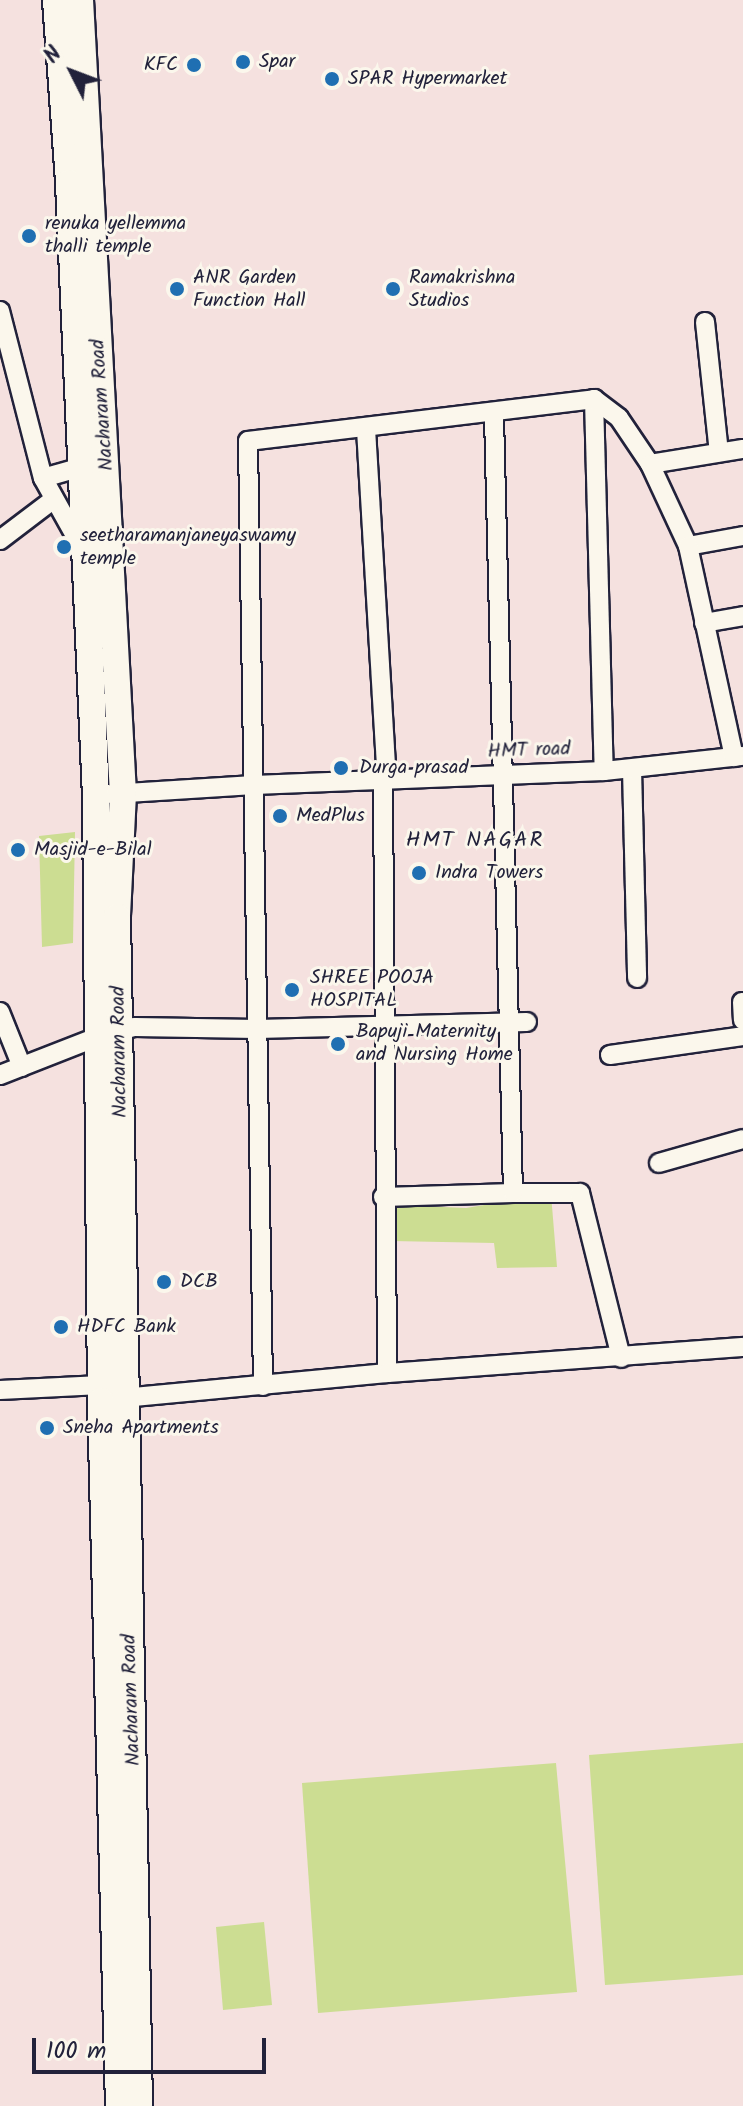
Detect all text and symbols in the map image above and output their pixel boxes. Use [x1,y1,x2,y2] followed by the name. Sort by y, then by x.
[32,32,112,112] north arrow
[36,39,71,72] text: N
[259,50,295,74] place label: Spar
[144,53,178,77] place label: KFC
[234,53,252,71] marker: Spar
[185,56,203,74] marker: KFC
[348,67,507,91] place label: SPAR Hypermarket
[323,70,341,88] marker: SPAR Hypermarket
[45,212,186,259] place label: renuka yellemma thalli temple
[20,227,38,245] marker: renuka yellemma thalli temple
[193,266,305,313] place label: ANR Garden Function Hall
[409,266,515,313] place label: Ramakrishna Studios
[168,280,186,298] marker: ANR Garden Function Hall
[384,280,402,298] marker: Ramakrishna Studios
[86,338,120,472] street label: Nacharam Road
[80,524,296,571] place label: seetharamanjaneyaswamy temple
[55,538,73,556] marker: seetharamanjaneyaswamy temple
[487,738,571,764] street label: HMT road
[359,756,468,780] place label: Durga prasad
[330,757,352,779] marker: Durga prasad
[296,804,365,828] place label: MedPlus
[271,807,289,825] marker: MedPlus
[406,828,544,854] district label: HMT NAGAR
[34,838,152,862] place label: Masjid-e-Bilal
[9,841,27,859] marker: Masjid-e-Bilal
[435,861,543,885] place label: Indra Towers
[410,864,428,882] marker: Indra Towers
[310,966,434,1013] place label: SHREE POOJA HOSPITAL
[281,979,303,1001] marker: SHREE POOJA HOSPITAL
[107,986,133,1118] street label: Nacharam Road
[356,1020,513,1067] place label: Bapuji Maternity and Nursing Home
[327,1033,349,1055] marker: Bapuji Maternity and Nursing Home
[180,1270,218,1294] place label: DCB
[155,1273,173,1291] marker: DCB
[77,1315,176,1339] place label: HDFC Bank
[52,1318,70,1336] marker: HDFC Bank
[63,1416,219,1440] place label: Sneha Apartments
[38,1419,56,1437] marker: Sneha Apartments
[118,1634,146,1766] street label: Nacharam Road
[36,2022,270,2072] scale bar
[46,2032,106,2071] text: 100 m

